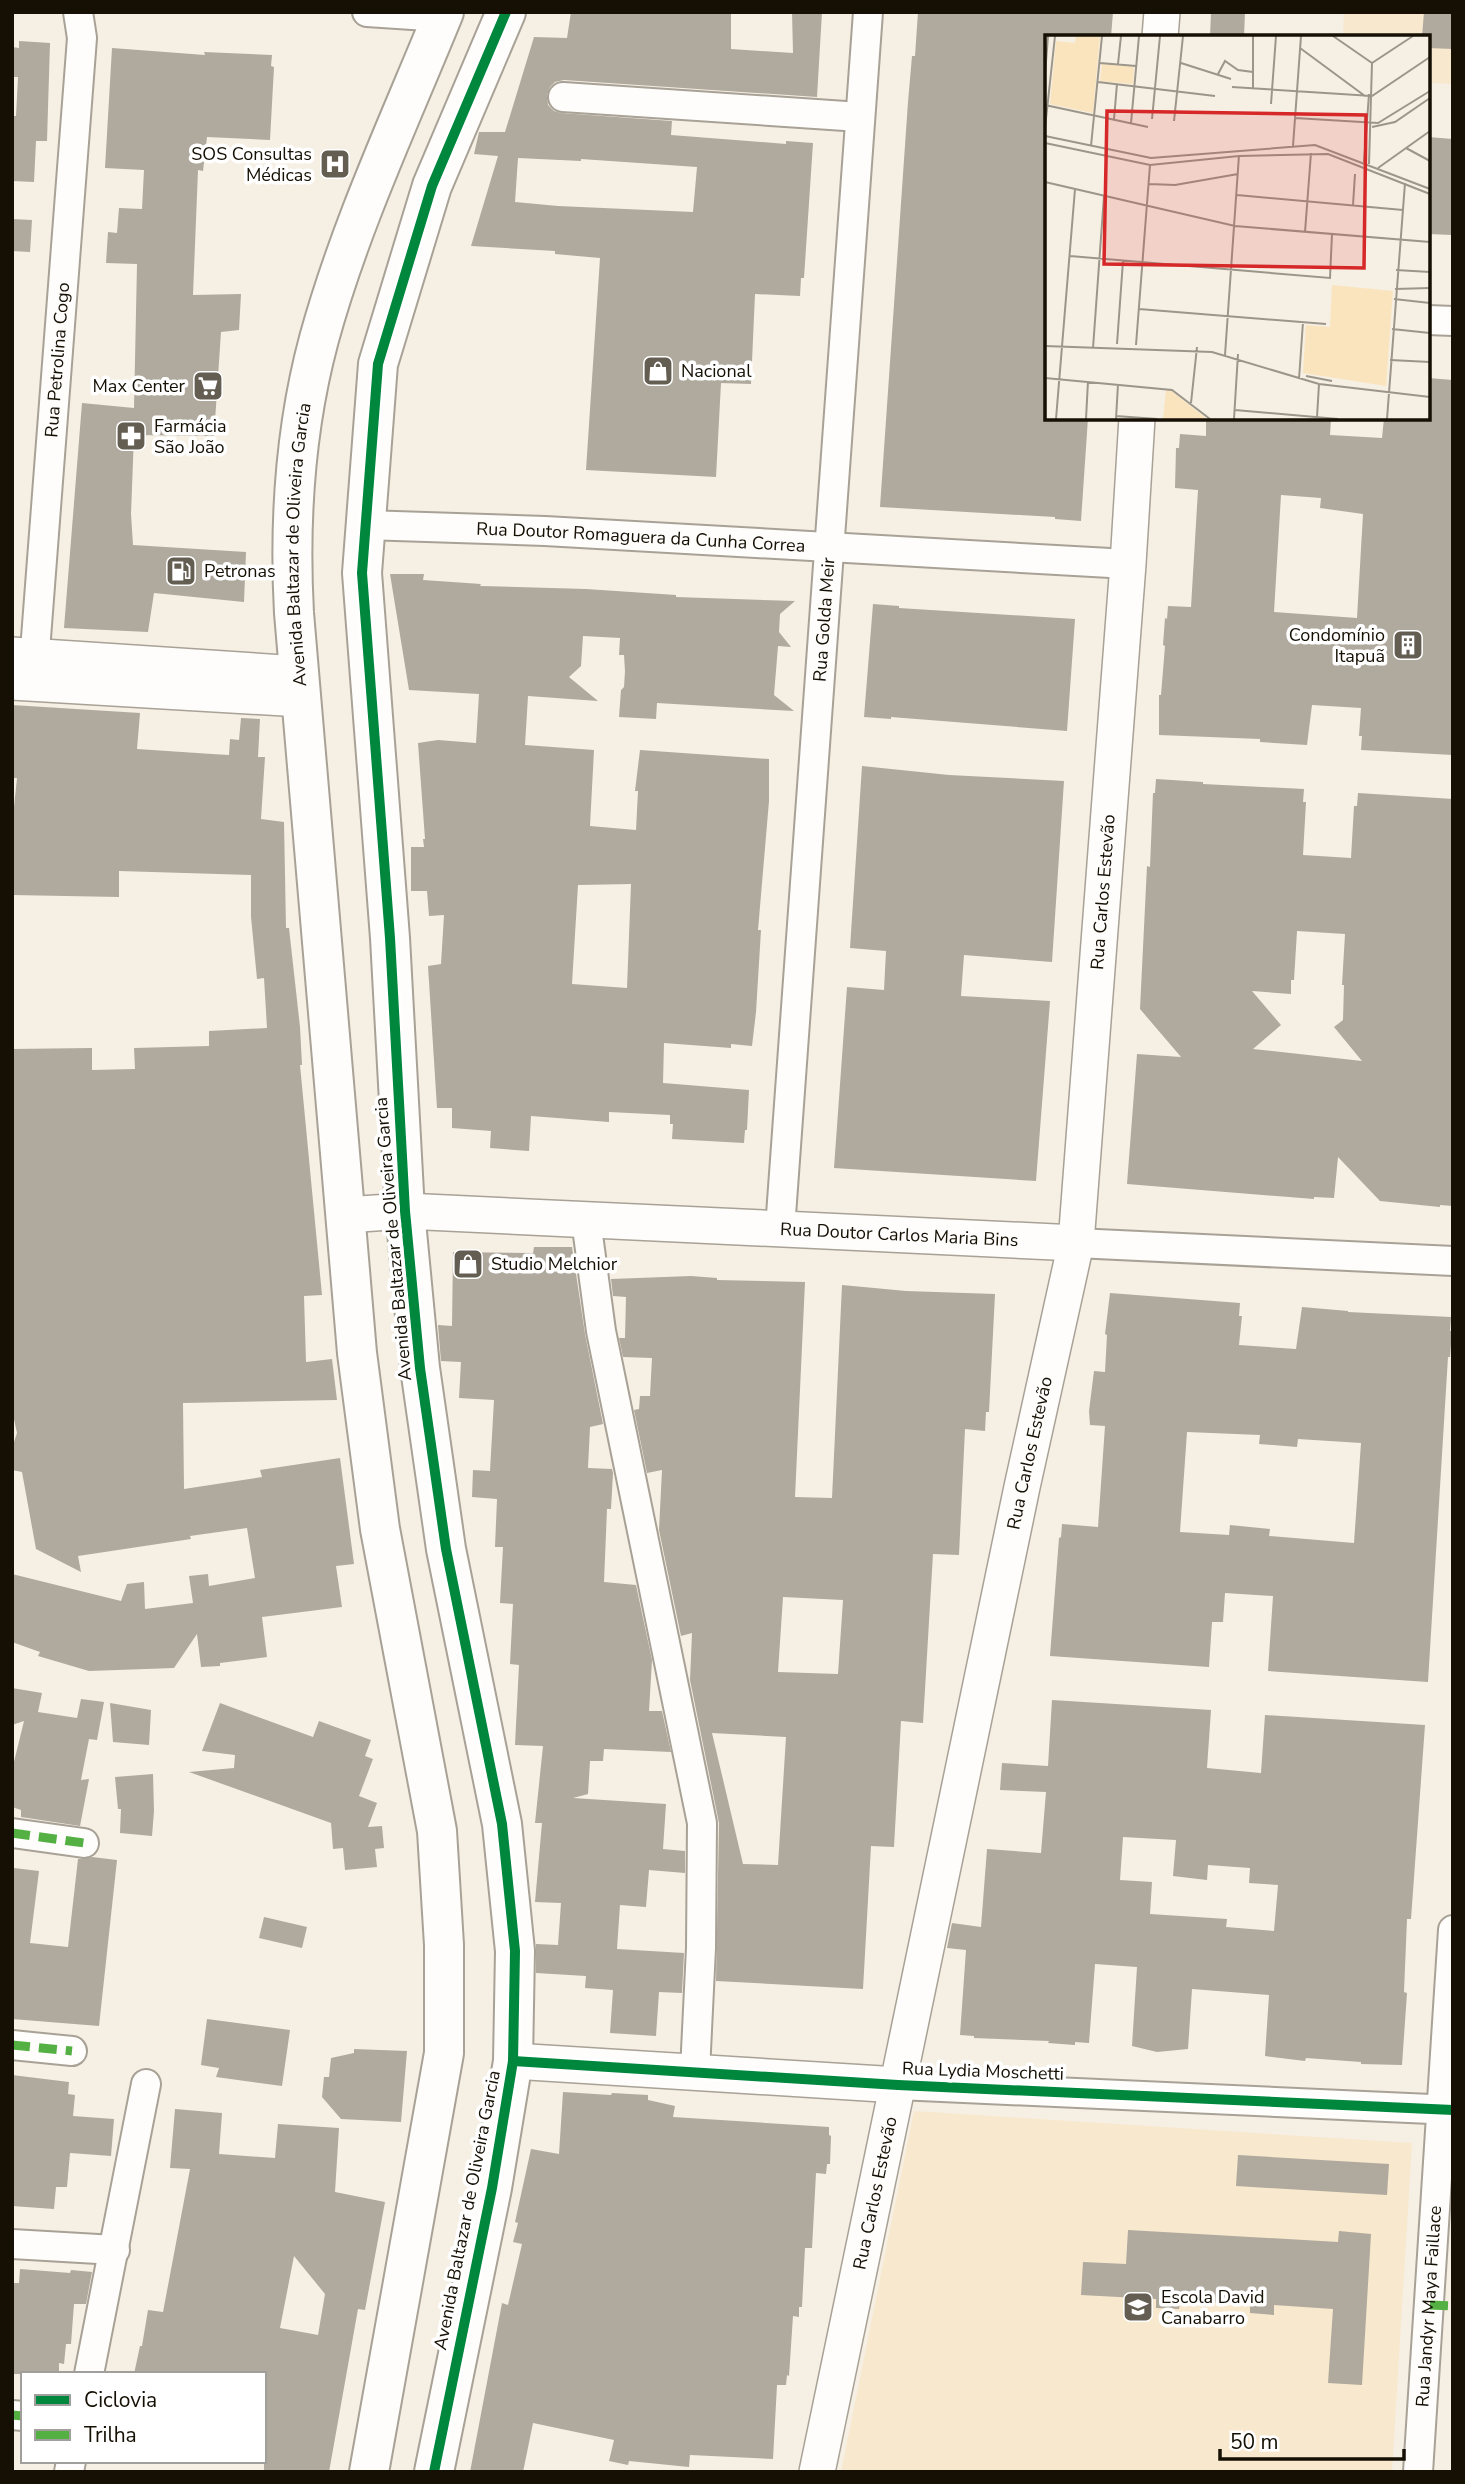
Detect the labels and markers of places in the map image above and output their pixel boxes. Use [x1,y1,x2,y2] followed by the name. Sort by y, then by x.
[191,142,312,187] place label: SOS Consultas Médicas
[318,147,352,181] hospital icon: SOS Consultas Médicas
[641,354,675,388] shop icon: Nacional
[681,359,752,383] place label: Nacional
[191,369,225,403] supermarket icon: Max Center
[92,374,186,398] place label: Max Center
[154,414,227,459] place label: Farmácia São João
[114,419,148,453] pharmacy icon: Farmácia São João
[164,554,198,588] fuel station icon: Petronas
[204,559,276,583] place label: Petronas
[1289,623,1385,668] place label: Condomínio Itapuã
[1391,628,1425,662] building icon: Condomínio Itapuã
[451,1247,485,1281] shop icon: Studio Melchior
[491,1252,618,1276] place label: Studio Melchior
[1161,2285,1264,2330] place label: Escola David Canabarro
[1121,2290,1155,2324] school or university icon: Escola David Canabarro

